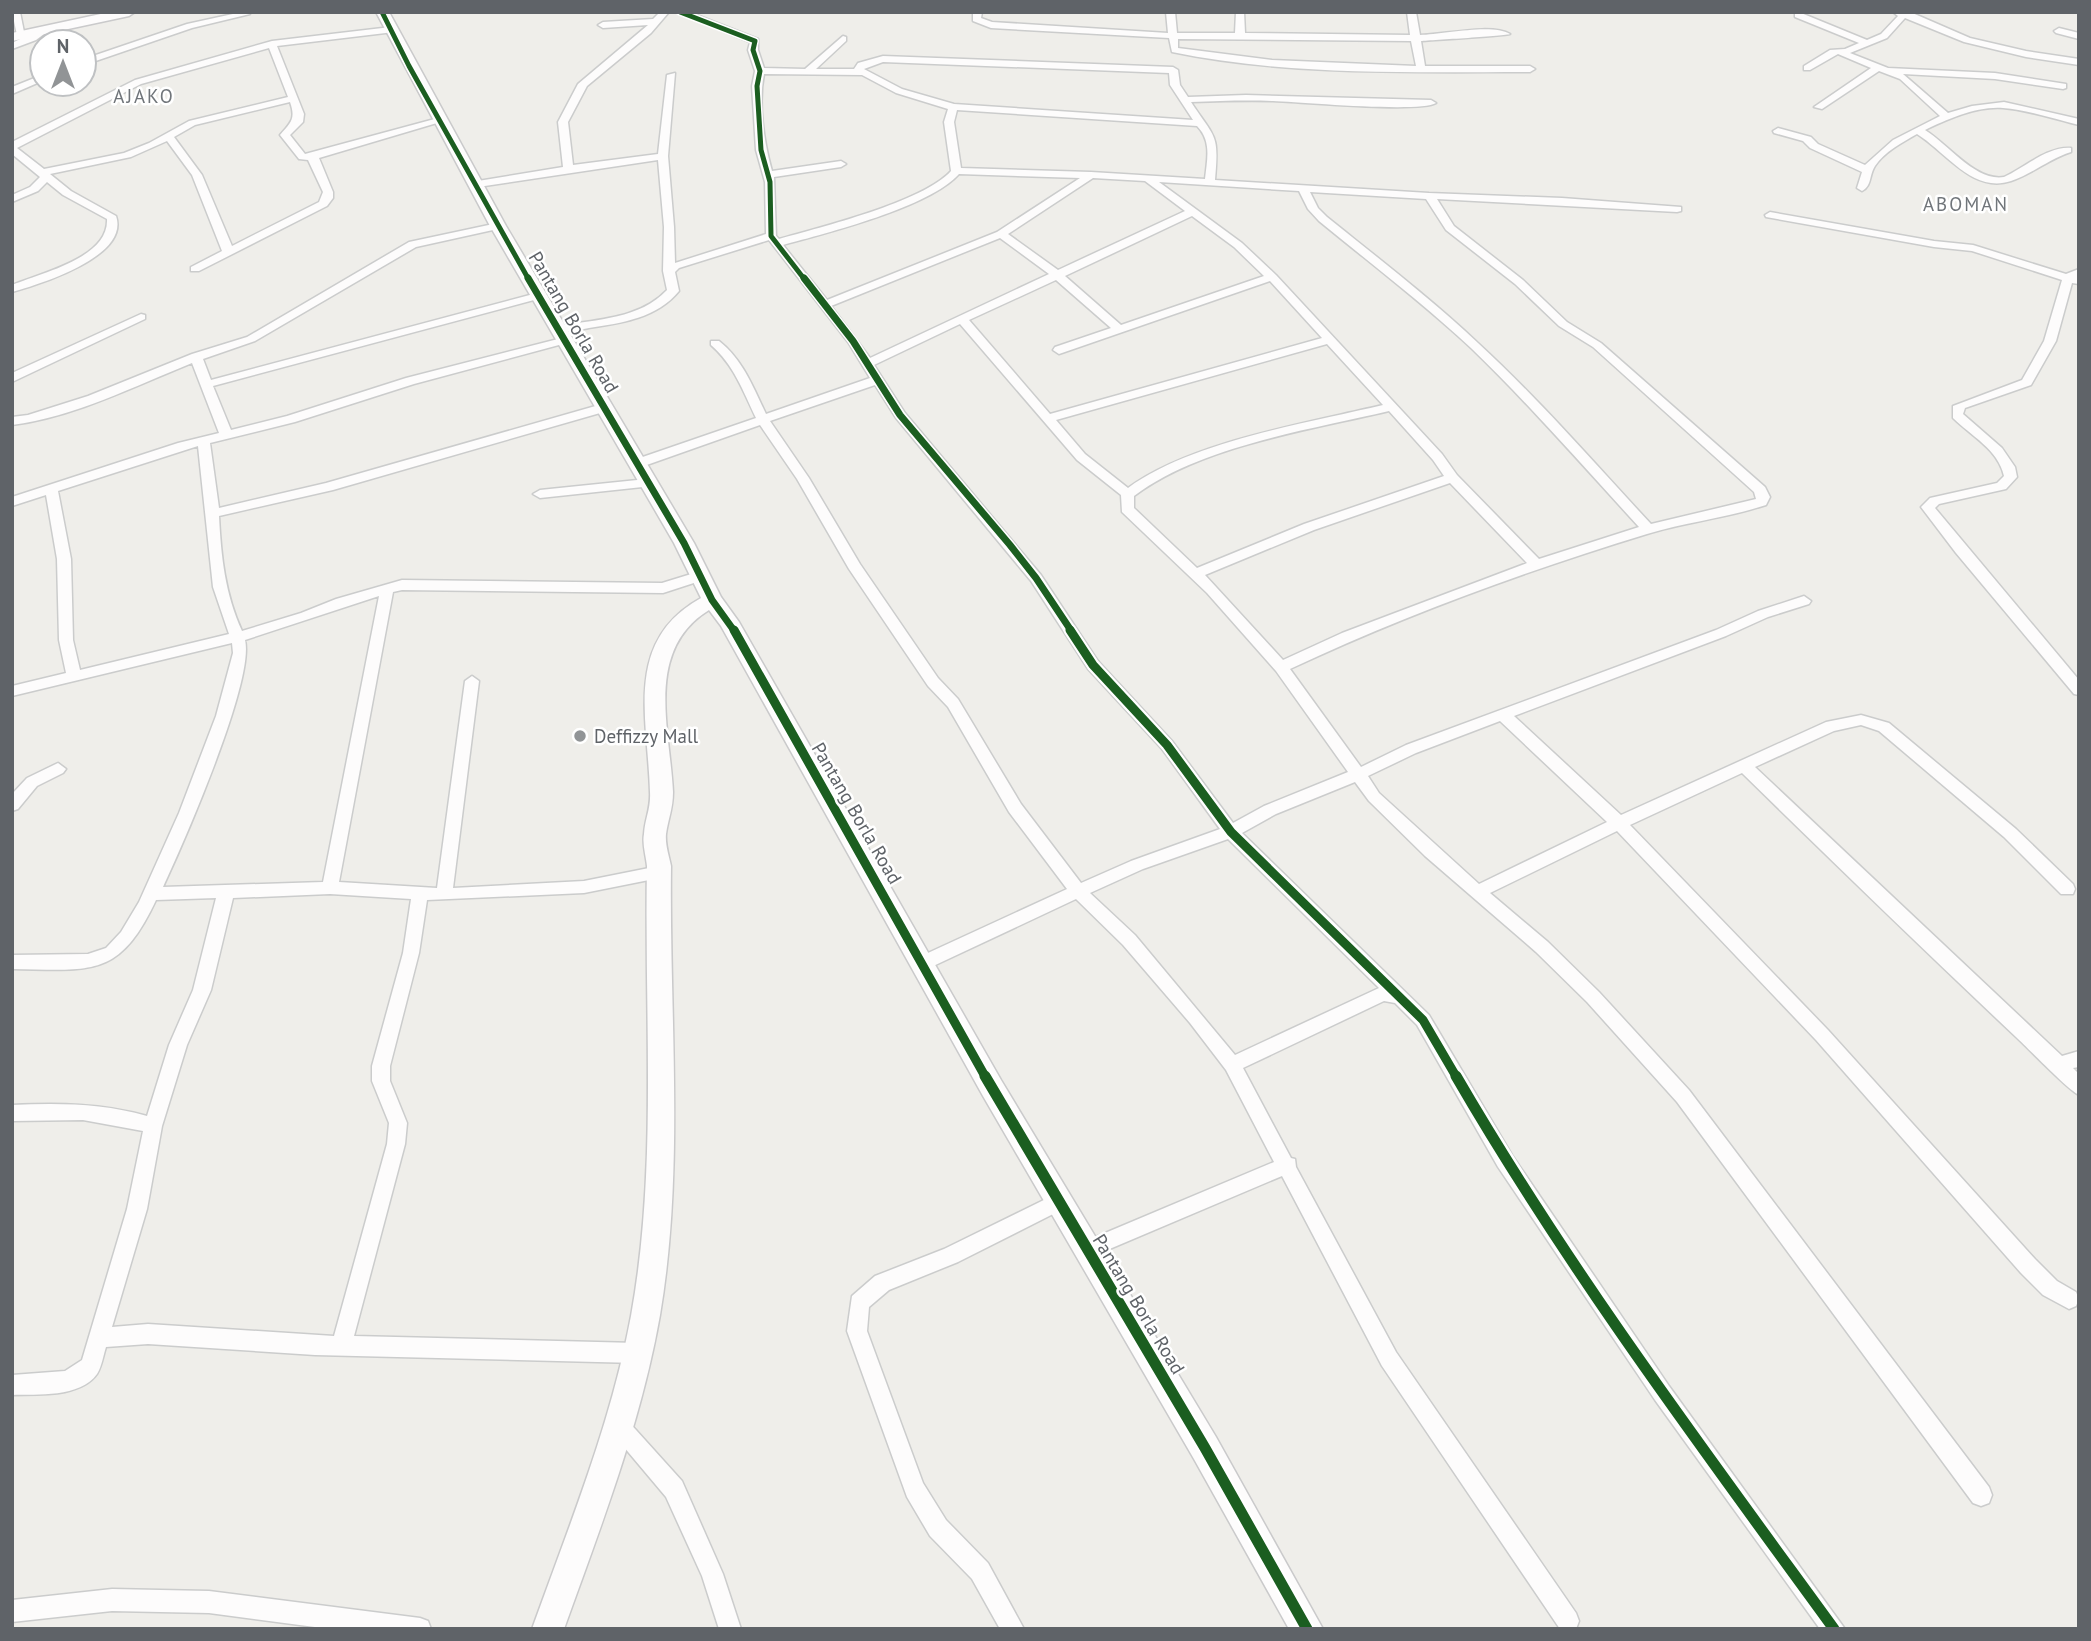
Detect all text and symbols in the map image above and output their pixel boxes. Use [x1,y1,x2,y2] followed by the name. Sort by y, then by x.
[28,28,98,98] north arrow
[57,34,69,58] text: N
[113,84,175,108] district label: AJAKO
[1923,192,2009,216] district label: ABOMAN
[524,247,624,397] street label: Pantang Borla Road
[594,724,698,748] place label: Deffizzy Mall
[572,728,588,744] marker: Deffizzy Mall
[807,738,907,888] street label: Pantang Borla Road
[1088,1230,1190,1378] street label: Pantang Borla Road

